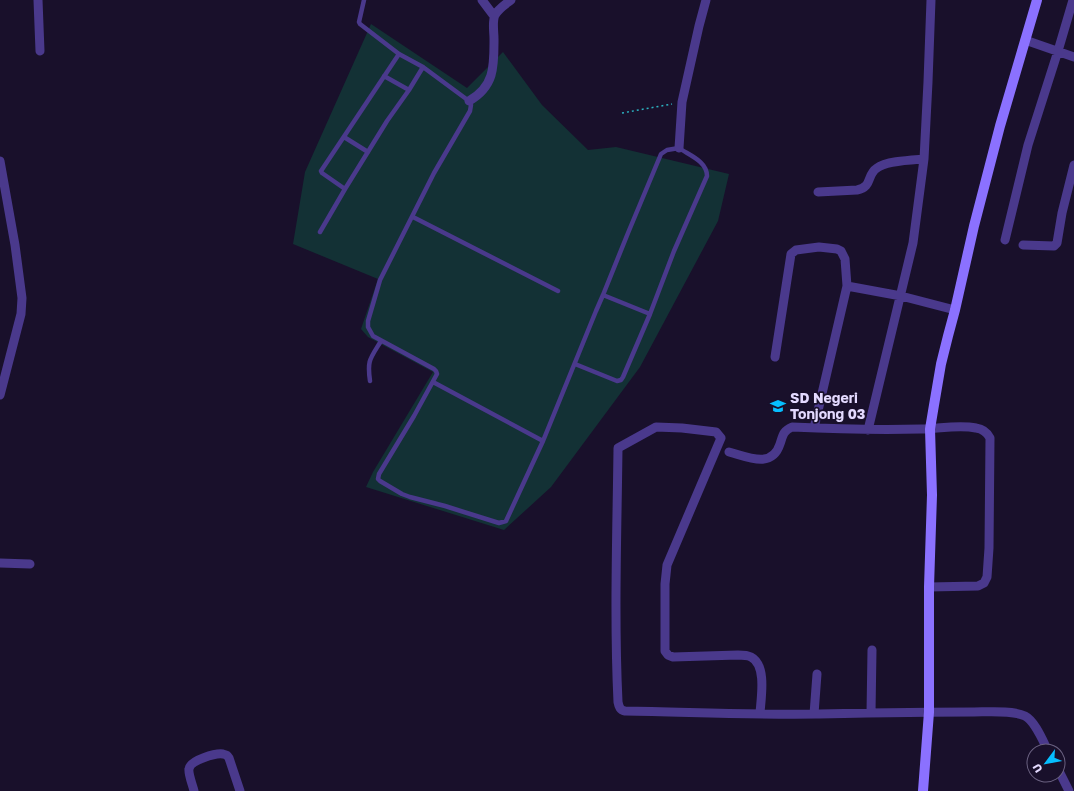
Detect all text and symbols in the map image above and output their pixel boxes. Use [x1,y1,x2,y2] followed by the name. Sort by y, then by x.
[790,389,865,422] place label: SD Negeri Tonjong 03
[769,397,787,415] school or university icon: SD Negeri Tonjong 03
[1026,743,1066,783] north arrow
[1029,762,1045,775] text: U

